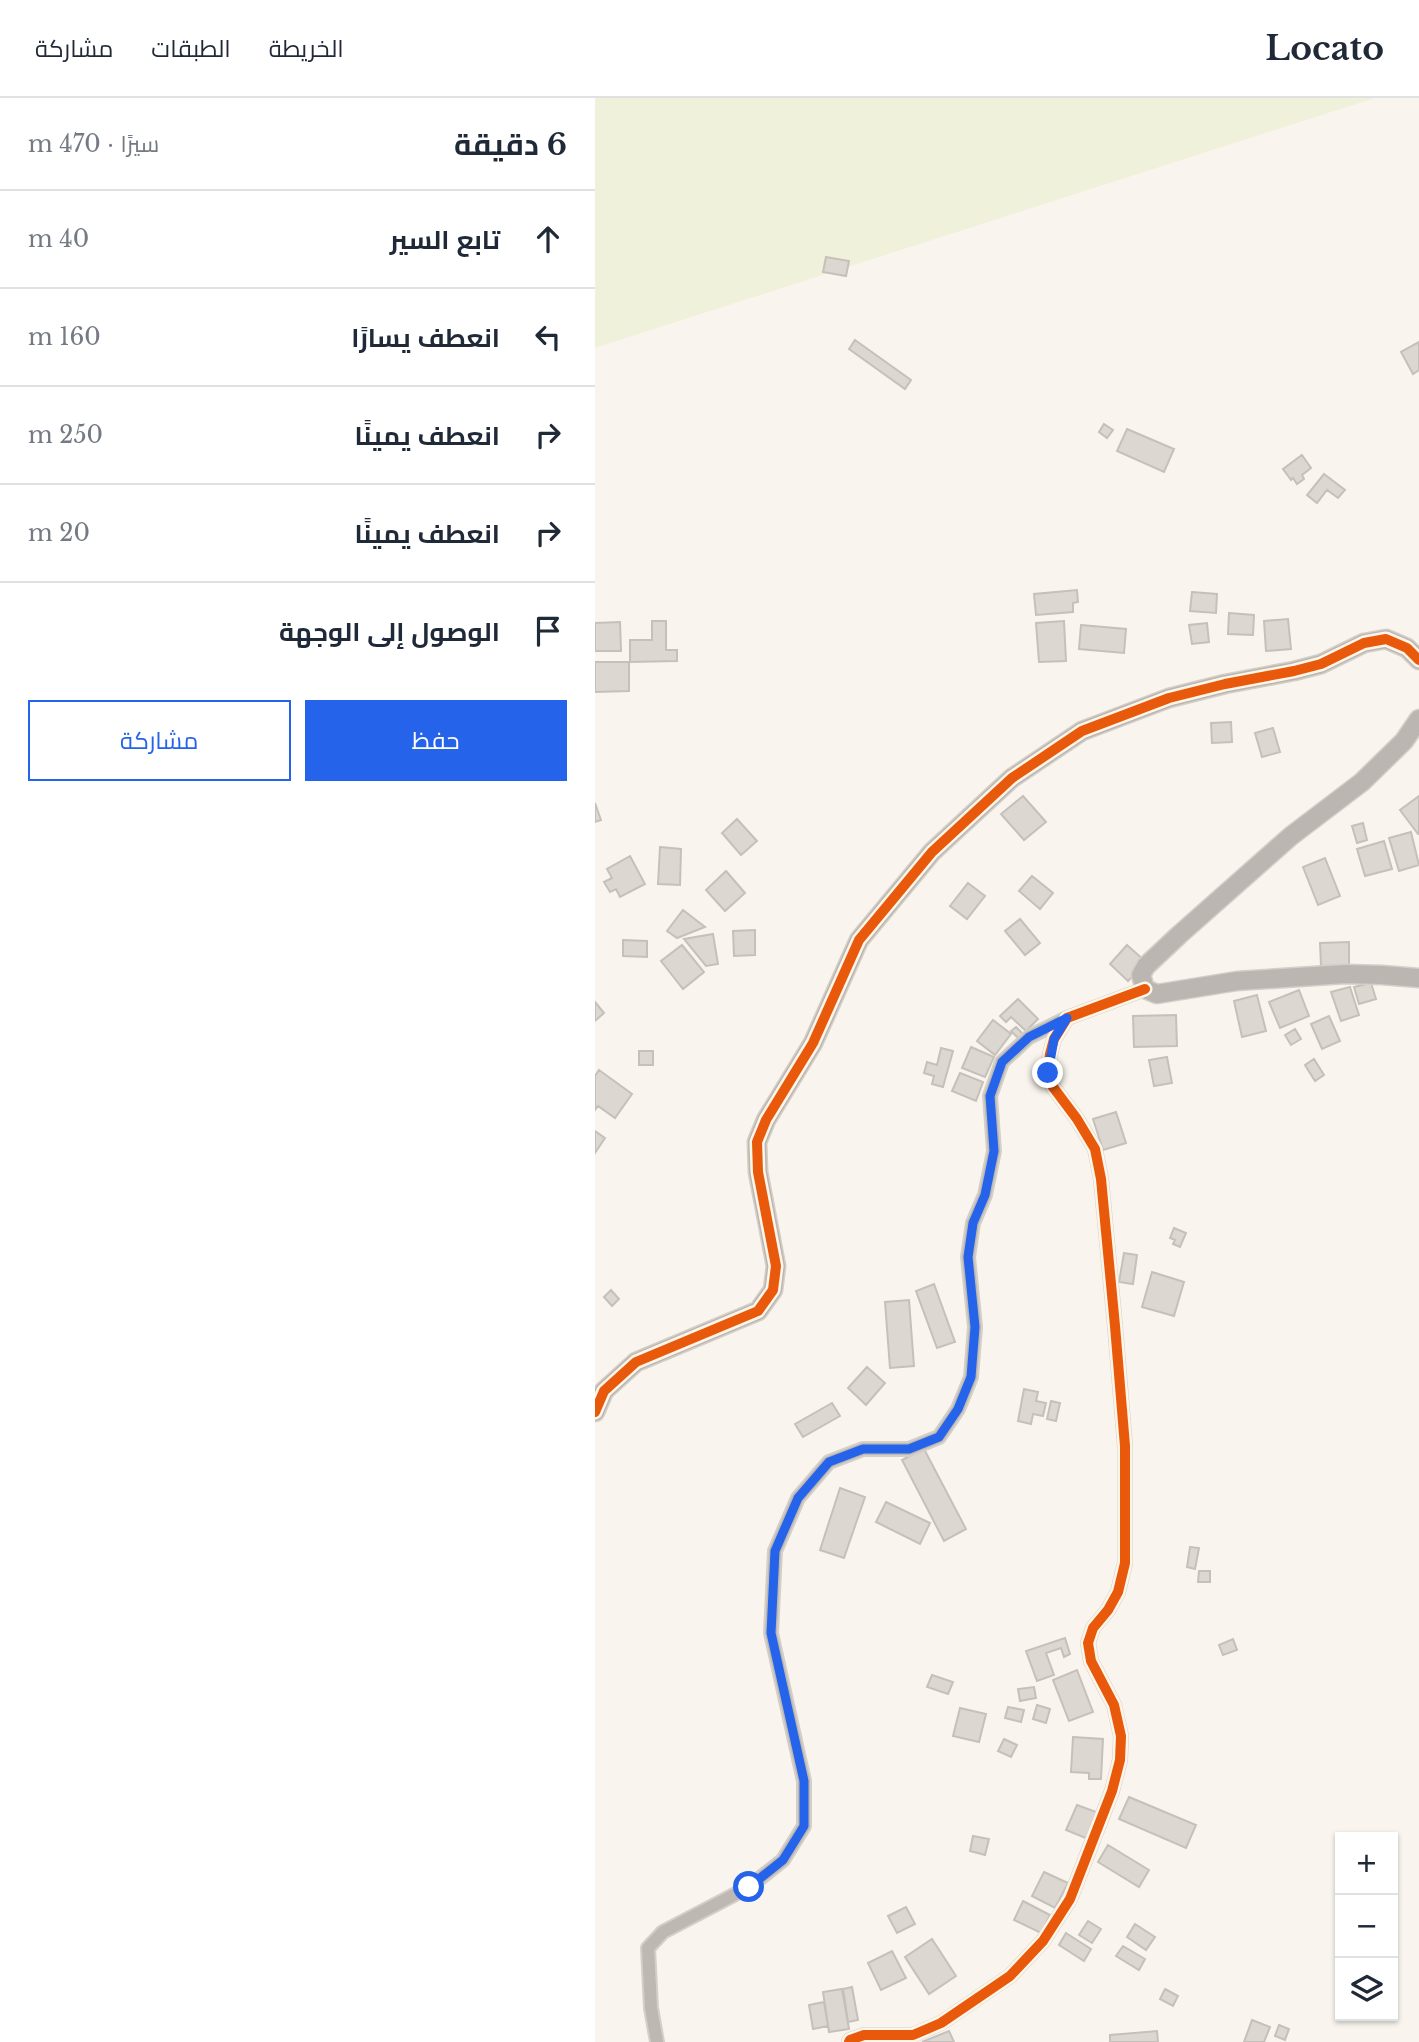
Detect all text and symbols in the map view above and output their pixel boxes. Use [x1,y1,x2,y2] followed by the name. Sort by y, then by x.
[1265,28,1384,69] text: Locato
[35,34,113,63] text: مشاركة
[151,34,231,63] text: الطبقات
[269,34,344,63] text: الخريطة
[454,126,567,163] text: 6 دقيقة
[28,130,159,158] text: سيرًا · 470 m
[529,220,567,258] icon: ahead
[390,224,500,256] text: تابع السير
[28,225,89,253] text: 40 m
[529,318,567,356] icon: left
[351,322,500,354] text: انعطف يسارًا
[28,323,101,351] text: 160 m
[529,416,567,454] icon: right
[354,420,500,452] text: انعطف يمينًا
[28,421,103,449] text: 250 m
[529,514,567,552] icon: right
[354,518,500,550] text: انعطف يمينًا
[28,519,90,547] text: 20 m
[529,612,567,650] icon: arrive
[279,616,500,648] text: الوصول إلى الوجهة
[28,700,291,781] button: مشاركة
[305,700,567,781] button: حفظ
[1032,1057,1063,1088] route end
[1335,1832,1398,2021] map controls
[1335,1832,1398,1895] button: +
[733,1871,764,1902] route start
[1335,1895,1398,1958] button: −
[1335,1958,1398,2021] button: layers

